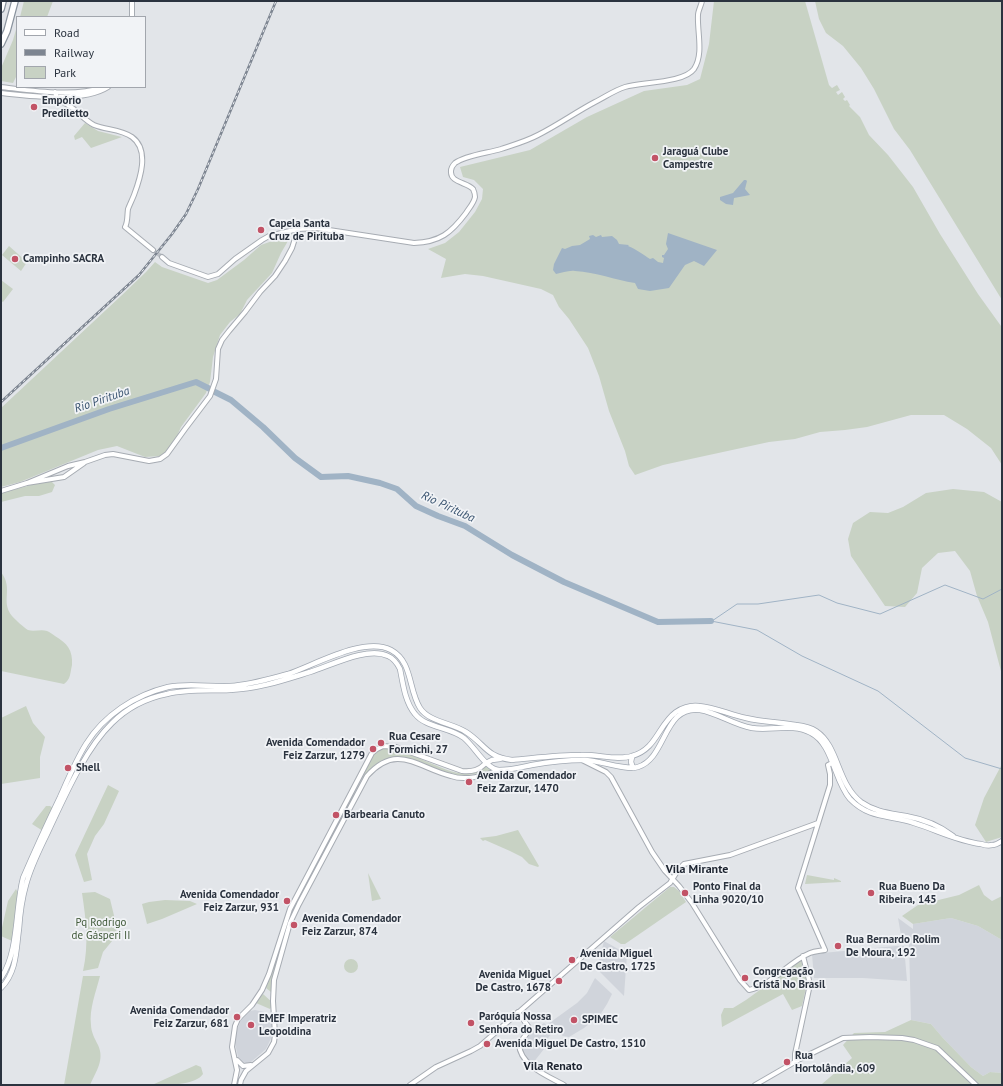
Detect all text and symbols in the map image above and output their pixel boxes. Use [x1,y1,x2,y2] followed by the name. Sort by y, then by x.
[16,16,146,88] legend
[54,25,79,40] text: Road
[54,45,94,60] text: Railway
[54,65,76,80] text: Park
[42,94,89,120] place label: Empório Prediletto
[29,102,39,112] marker: Empório Prediletto
[663,145,728,171] place label: Jaraguá Clube Campestre
[650,153,660,163] marker: Jaraguá Clube Campestre
[269,217,344,243] place label: Capela Santa Cruz de Pirituba
[256,225,266,235] marker: Capela Santa Cruz de Pirituba
[23,252,104,266] place label: Campinho SACRA
[10,254,20,264] marker: Campinho SACRA
[73,384,131,416] water label: Rio Pirituba
[419,488,477,526] water label: Rio Pirituba
[389,730,448,756] place label: Rua Cesare Formichi, 27
[266,736,365,762] place label: Avenida Comendador Feiz Zarzur, 1279
[376,738,386,748] marker: Rua Cesare Formichi, 27
[368,744,378,754] marker: Avenida Comendador Feiz Zarzur, 1279
[76,761,100,775] place label: Shell
[63,763,73,773] marker: Shell
[477,769,576,795] place label: Avenida Comendador Feiz Zarzur, 1470
[464,777,474,787] marker: Avenida Comendador Feiz Zarzur, 1470
[344,808,425,822] place label: Barbearia Canuto
[331,810,341,820] marker: Barbearia Canuto
[666,863,728,877] district label: Vila Mirante
[693,880,764,906] place label: Ponto Final da Linha 9020/10
[879,880,945,906] place label: Rua Bueno Da Ribeira, 145
[180,888,279,914] place label: Avenida Comendador Feiz Zarzur, 931
[680,888,690,898] marker: Ponto Final da Linha 9020/10
[866,888,876,898] marker: Rua Bueno Da Ribeira, 145
[282,896,292,906] marker: Avenida Comendador Feiz Zarzur, 931
[302,912,401,938] place label: Avenida Comendador Feiz Zarzur, 874
[72,916,130,942] park label: Pq Rodrigo de Gásperi II
[289,920,299,930] marker: Avenida Comendador Feiz Zarzur, 874
[846,933,940,959] place label: Rua Bernardo Rolim De Moura, 192
[833,941,843,951] marker: Rua Bernardo Rolim De Moura, 192
[580,947,656,973] place label: Avenida Miguel De Castro, 1725
[567,955,577,965] marker: Avenida Miguel De Castro, 1725
[753,965,825,991] place label: Congregação Cristã No Brasil
[475,968,551,994] place label: Avenida Miguel De Castro, 1678
[740,973,750,983] marker: Congregação Cristã No Brasil
[554,976,564,986] marker: Avenida Miguel De Castro, 1678
[130,1004,229,1030] place label: Avenida Comendador Feiz Zarzur, 681
[479,1010,563,1036] place label: Paróquia Nossa Senhora do Retiro
[232,1012,242,1022] marker: Avenida Comendador Feiz Zarzur, 681
[259,1012,336,1038] place label: EMEF Imperatriz Leopoldina
[582,1013,618,1027] place label: SPIMEC
[569,1015,579,1025] marker: SPIMEC
[466,1018,476,1028] marker: Paróquia Nossa Senhora do Retiro
[246,1020,256,1030] marker: EMEF Imperatriz Leopoldina
[495,1037,646,1051] place label: Avenida Miguel De Castro, 1510
[482,1039,492,1049] marker: Avenida Miguel De Castro, 1510
[795,1049,875,1075] place label: Rua Hortolândia, 609
[782,1057,792,1067] marker: Rua Hortolândia, 609
[524,1060,582,1074] district label: Vila Renato

